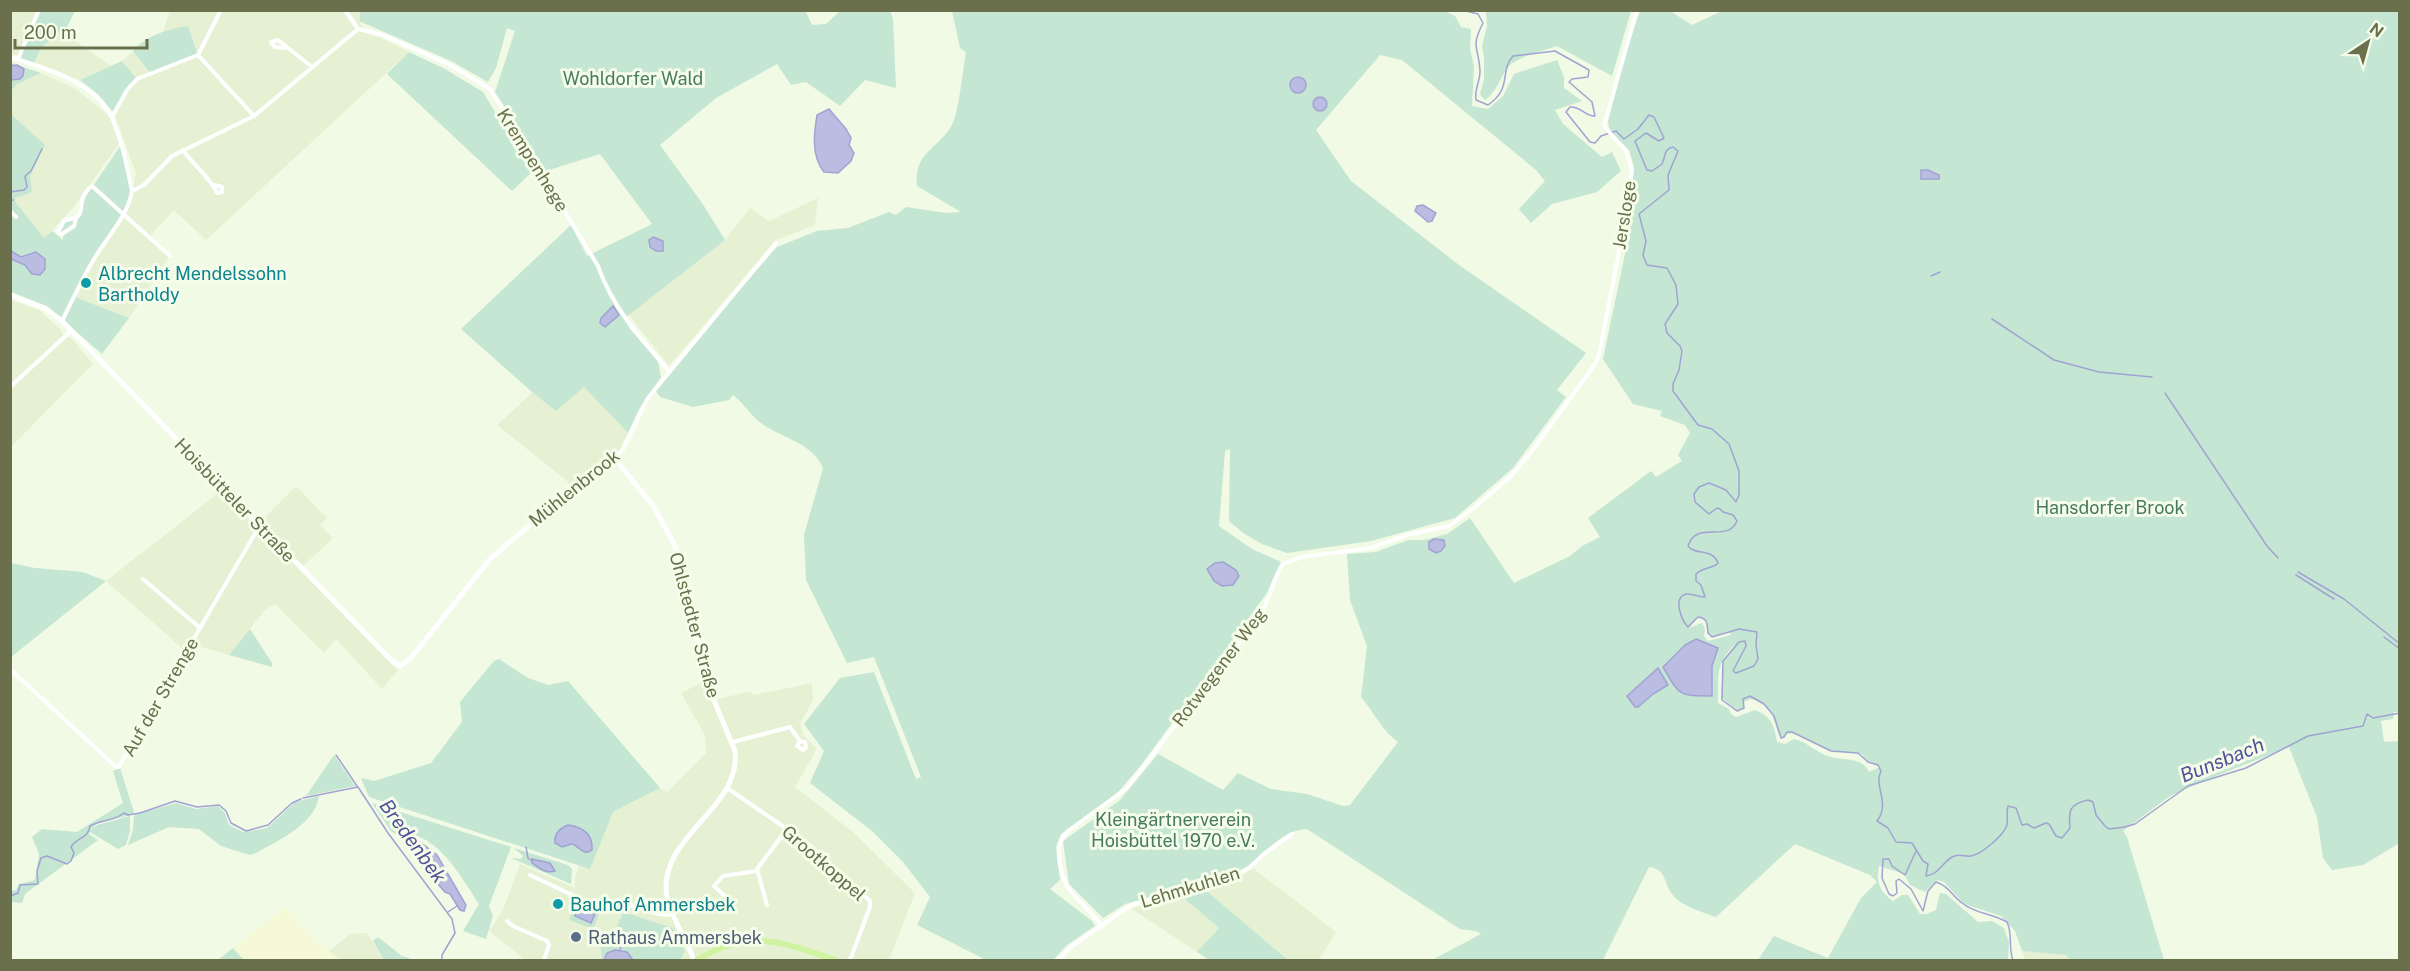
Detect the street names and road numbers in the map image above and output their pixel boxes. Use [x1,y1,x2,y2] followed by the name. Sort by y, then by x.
[493,104,573,216] street label: Krempenhege
[1608,179,1640,251] street label: Jersloge
[170,434,300,566] street label: Hoisbütteler Straße
[524,445,624,531] street label: Mühlenbrook
[665,550,725,700] street label: Ohlstedter Straße
[1168,604,1270,730] street label: Rotwegener Weg
[117,634,203,760] street label: Auf der Strenge
[778,821,870,905] street label: Grootkoppel
[1138,862,1242,912] street label: Lehmkuhlen

